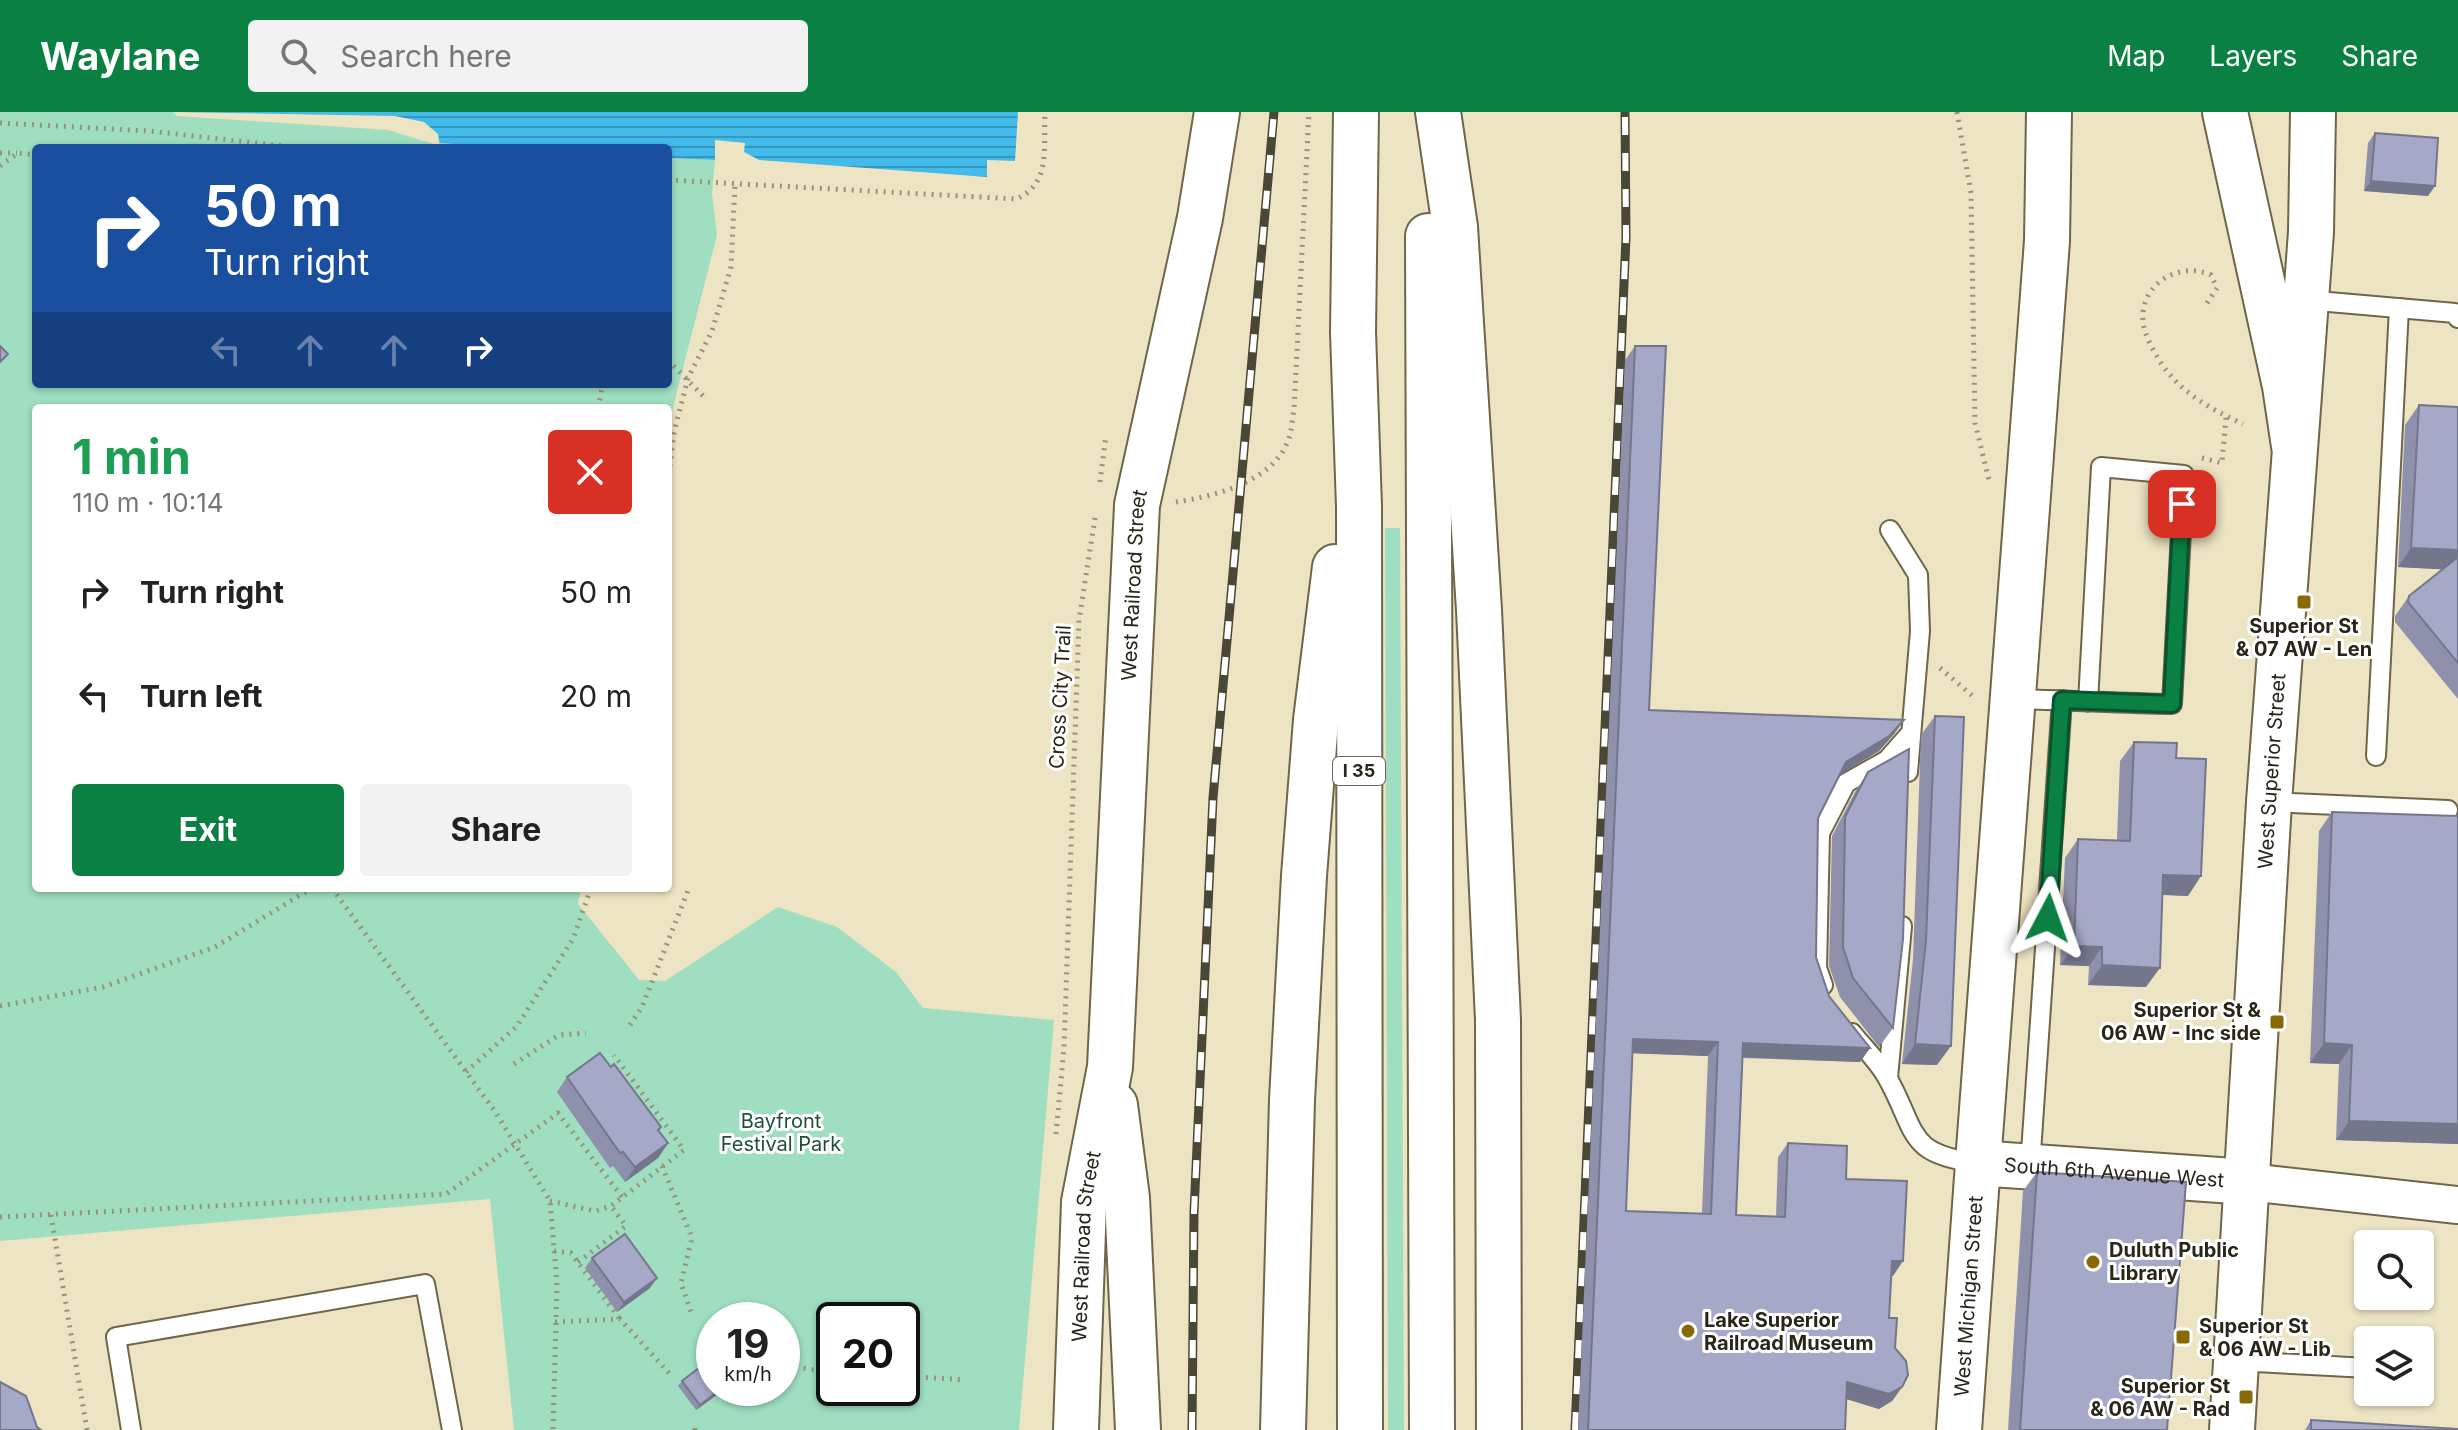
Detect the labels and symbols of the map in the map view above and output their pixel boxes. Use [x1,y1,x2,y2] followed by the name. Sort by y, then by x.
[2148,470,2216,538] pin
[1117,487,1152,682] street label: West Railroad Street
[2295,593,2313,611] marker: Superior St & 07 AW - Len
[2236,614,2372,661] place label: Superior St & 07 AW - Len
[1044,624,1076,770] street label: Cross City Trail
[2253,672,2290,870] street label: West Superior Street
[1333,757,1385,785] road number: I 35
[2006,876,2090,960] position arrow
[2101,998,2262,1045] place label: Superior St & 06 AW - Inc side
[2268,1013,2286,1031] marker: Superior St & 06 AW - Inc side
[721,1109,841,1156] park label: Bayfront Festival Park
[1067,1148,1106,1342] street label: West Railroad Street
[2003,1153,2225,1192] street label: South 6th Avenue West
[1949,1194,1988,1398] street label: West Michigan Street
[2109,1238,2239,1285] place label: Duluth Public Library
[2084,1253,2102,1271] marker: Duluth Public Library
[816,1302,920,1406] speed limit sign: 20
[1704,1308,1873,1355] place label: Lake Superior Railroad Museum
[2199,1314,2331,1361] place label: Superior St & 06 AW - Lib
[1679,1322,1697,1340] marker: Lake Superior Railroad Museum
[2174,1328,2192,1346] marker: Superior St & 06 AW - Lib
[2090,1374,2230,1421] place label: Superior St & 06 AW - Rad
[2237,1388,2255,1406] marker: Superior St & 06 AW - Rad

